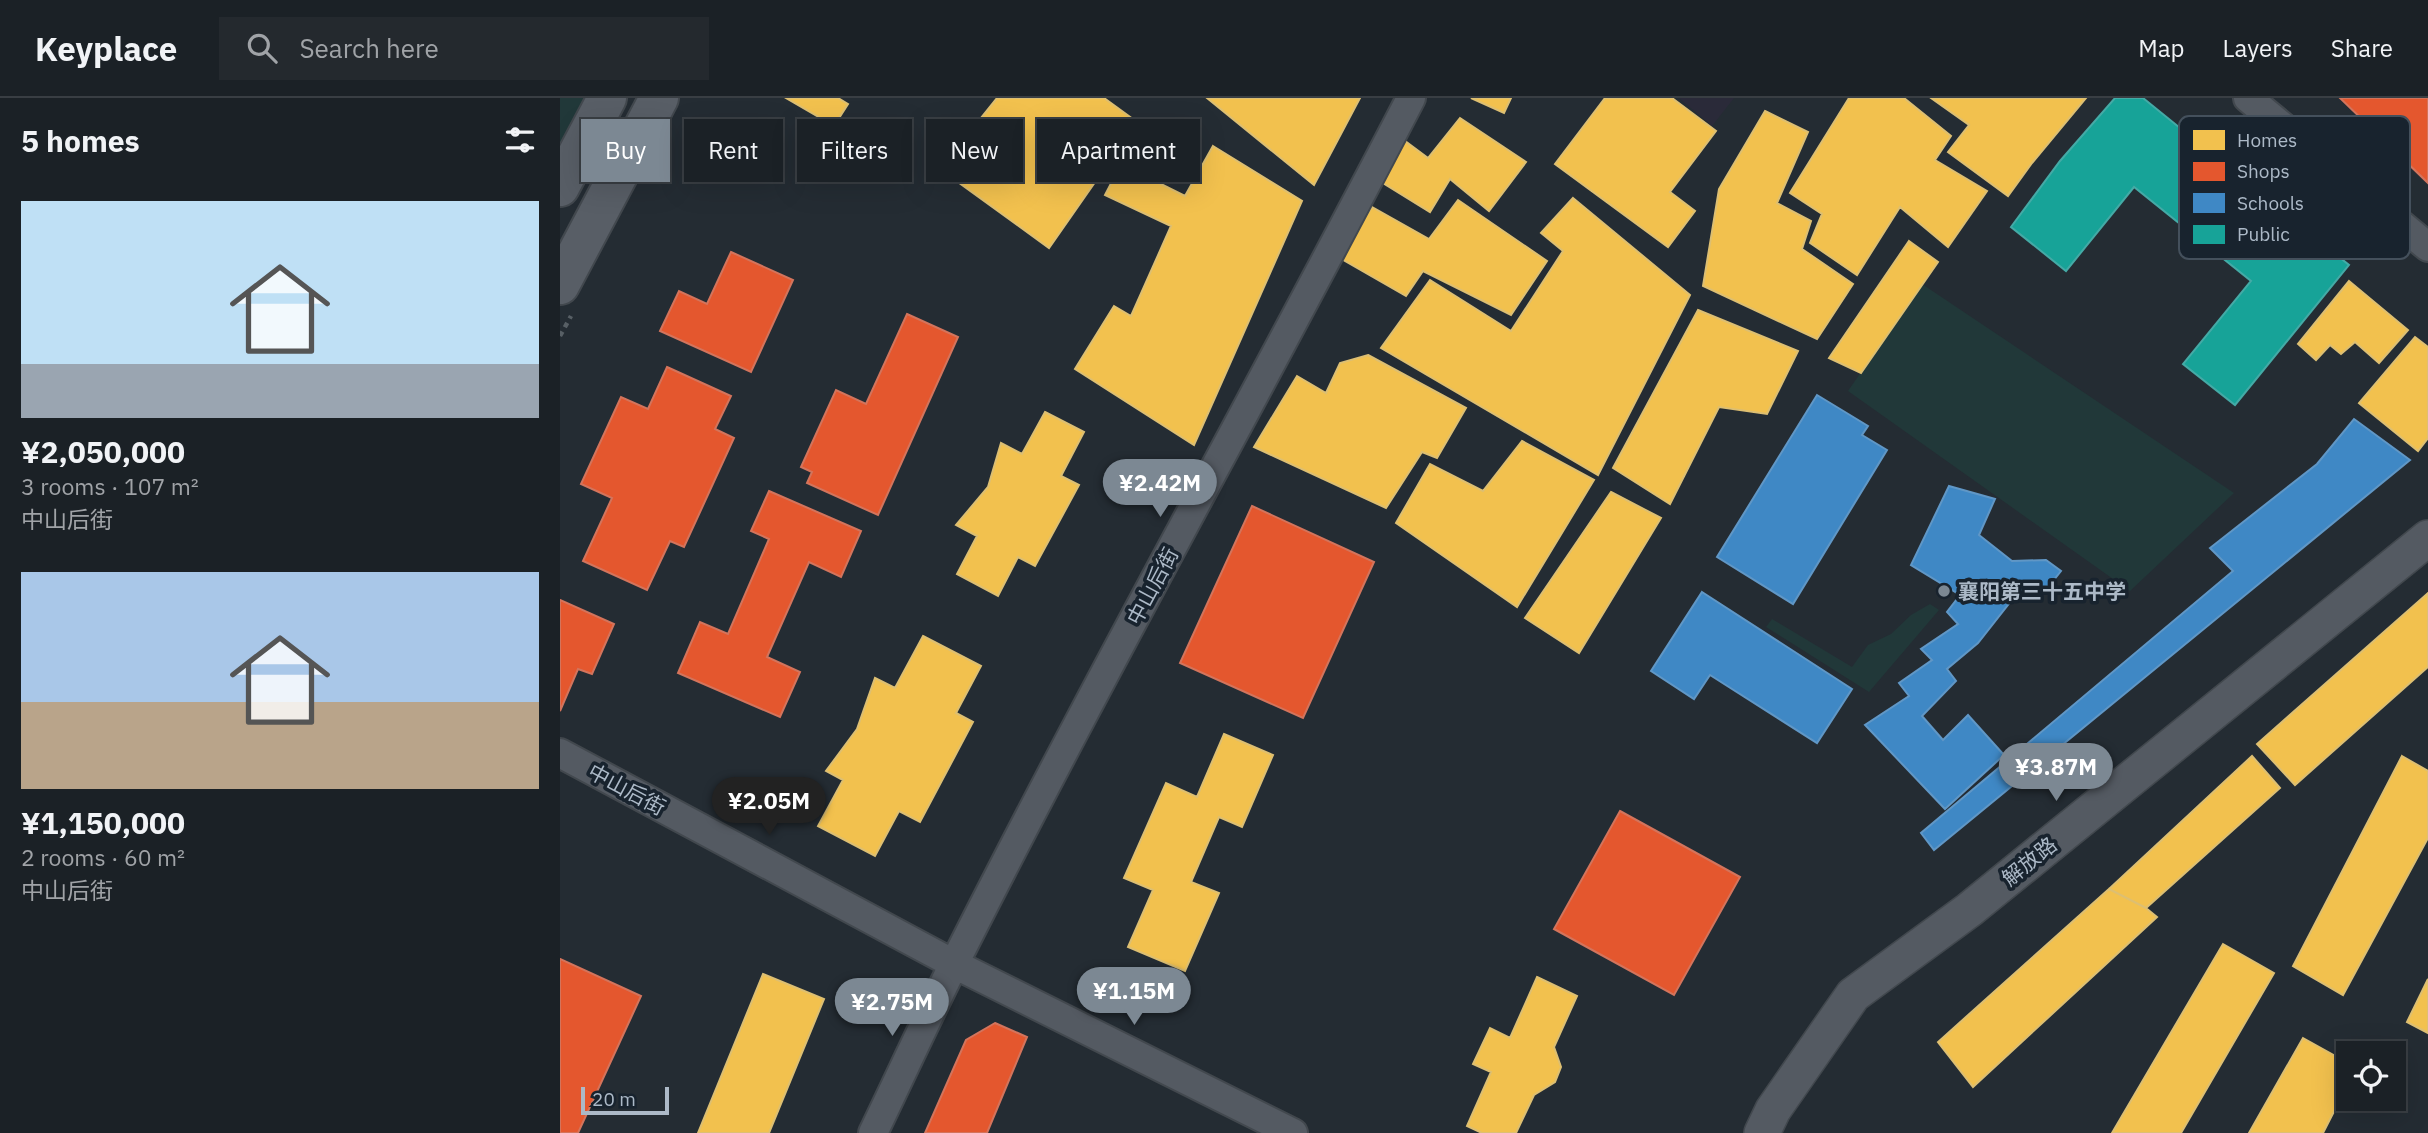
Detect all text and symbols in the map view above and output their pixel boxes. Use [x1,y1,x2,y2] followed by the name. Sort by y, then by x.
[219,17,709,80] search box
[35,27,177,70] text: Keyplace
[243,29,281,67] icon: search
[299,31,439,65] text: Search here
[2138,32,2185,64] text: Map
[2223,32,2293,64] text: Layers
[2331,32,2393,64] text: Share
[2179,116,2410,259] legend
[581,119,670,182] chip: Buy
[684,119,783,182] chip: Rent
[797,119,912,182] chip: Filters
[926,119,1023,182] chip: New
[1037,119,1200,182] chip: Apartment
[21,121,140,160] text: 5 homes
[501,121,539,159] icon: filters
[2237,128,2297,152] text: Homes
[2237,159,2290,183] text: Shops
[2237,191,2304,215] text: Schools
[2237,222,2290,246] text: Public
[217,246,343,372] icon: home
[21,432,185,471] text: ¥2,050,000
[1103,460,1217,519] pin: ¥2.42M
[1119,467,1201,497] text: ¥2.42M
[21,471,199,501] text: 3 rooms · 107 m²
[21,504,113,534] text: 中山后街
[1120,542,1184,630] street label: 中山后街
[1958,577,2126,605] place label: 襄阳第三十五中学
[1936,583,1952,599] marker: 襄阳第三十五中学
[217,617,343,743] icon: home
[1999,744,2113,803] pin: ¥3.87M
[2015,751,2097,781] text: ¥3.87M
[583,757,671,821] street label: 中山后街
[712,778,826,837] pin: ¥2.05M
[728,785,810,815] text: ¥2.05M
[21,803,185,842] text: ¥1,150,000
[1996,830,2062,892] street label: 解放路
[21,842,185,872] text: 2 rooms · 60 m²
[21,875,113,905] text: 中山后街
[1077,968,1191,1027] pin: ¥1.15M
[1093,975,1175,1005] text: ¥1.15M
[835,978,949,1038] pin: ¥2.75M
[851,986,933,1016] text: ¥2.75M
[2336,1041,2406,1111] map controls
[2336,1041,2406,1111] button: locate
[581,1084,668,1116] scale bar
[592,1087,636,1111] text: 20 m

